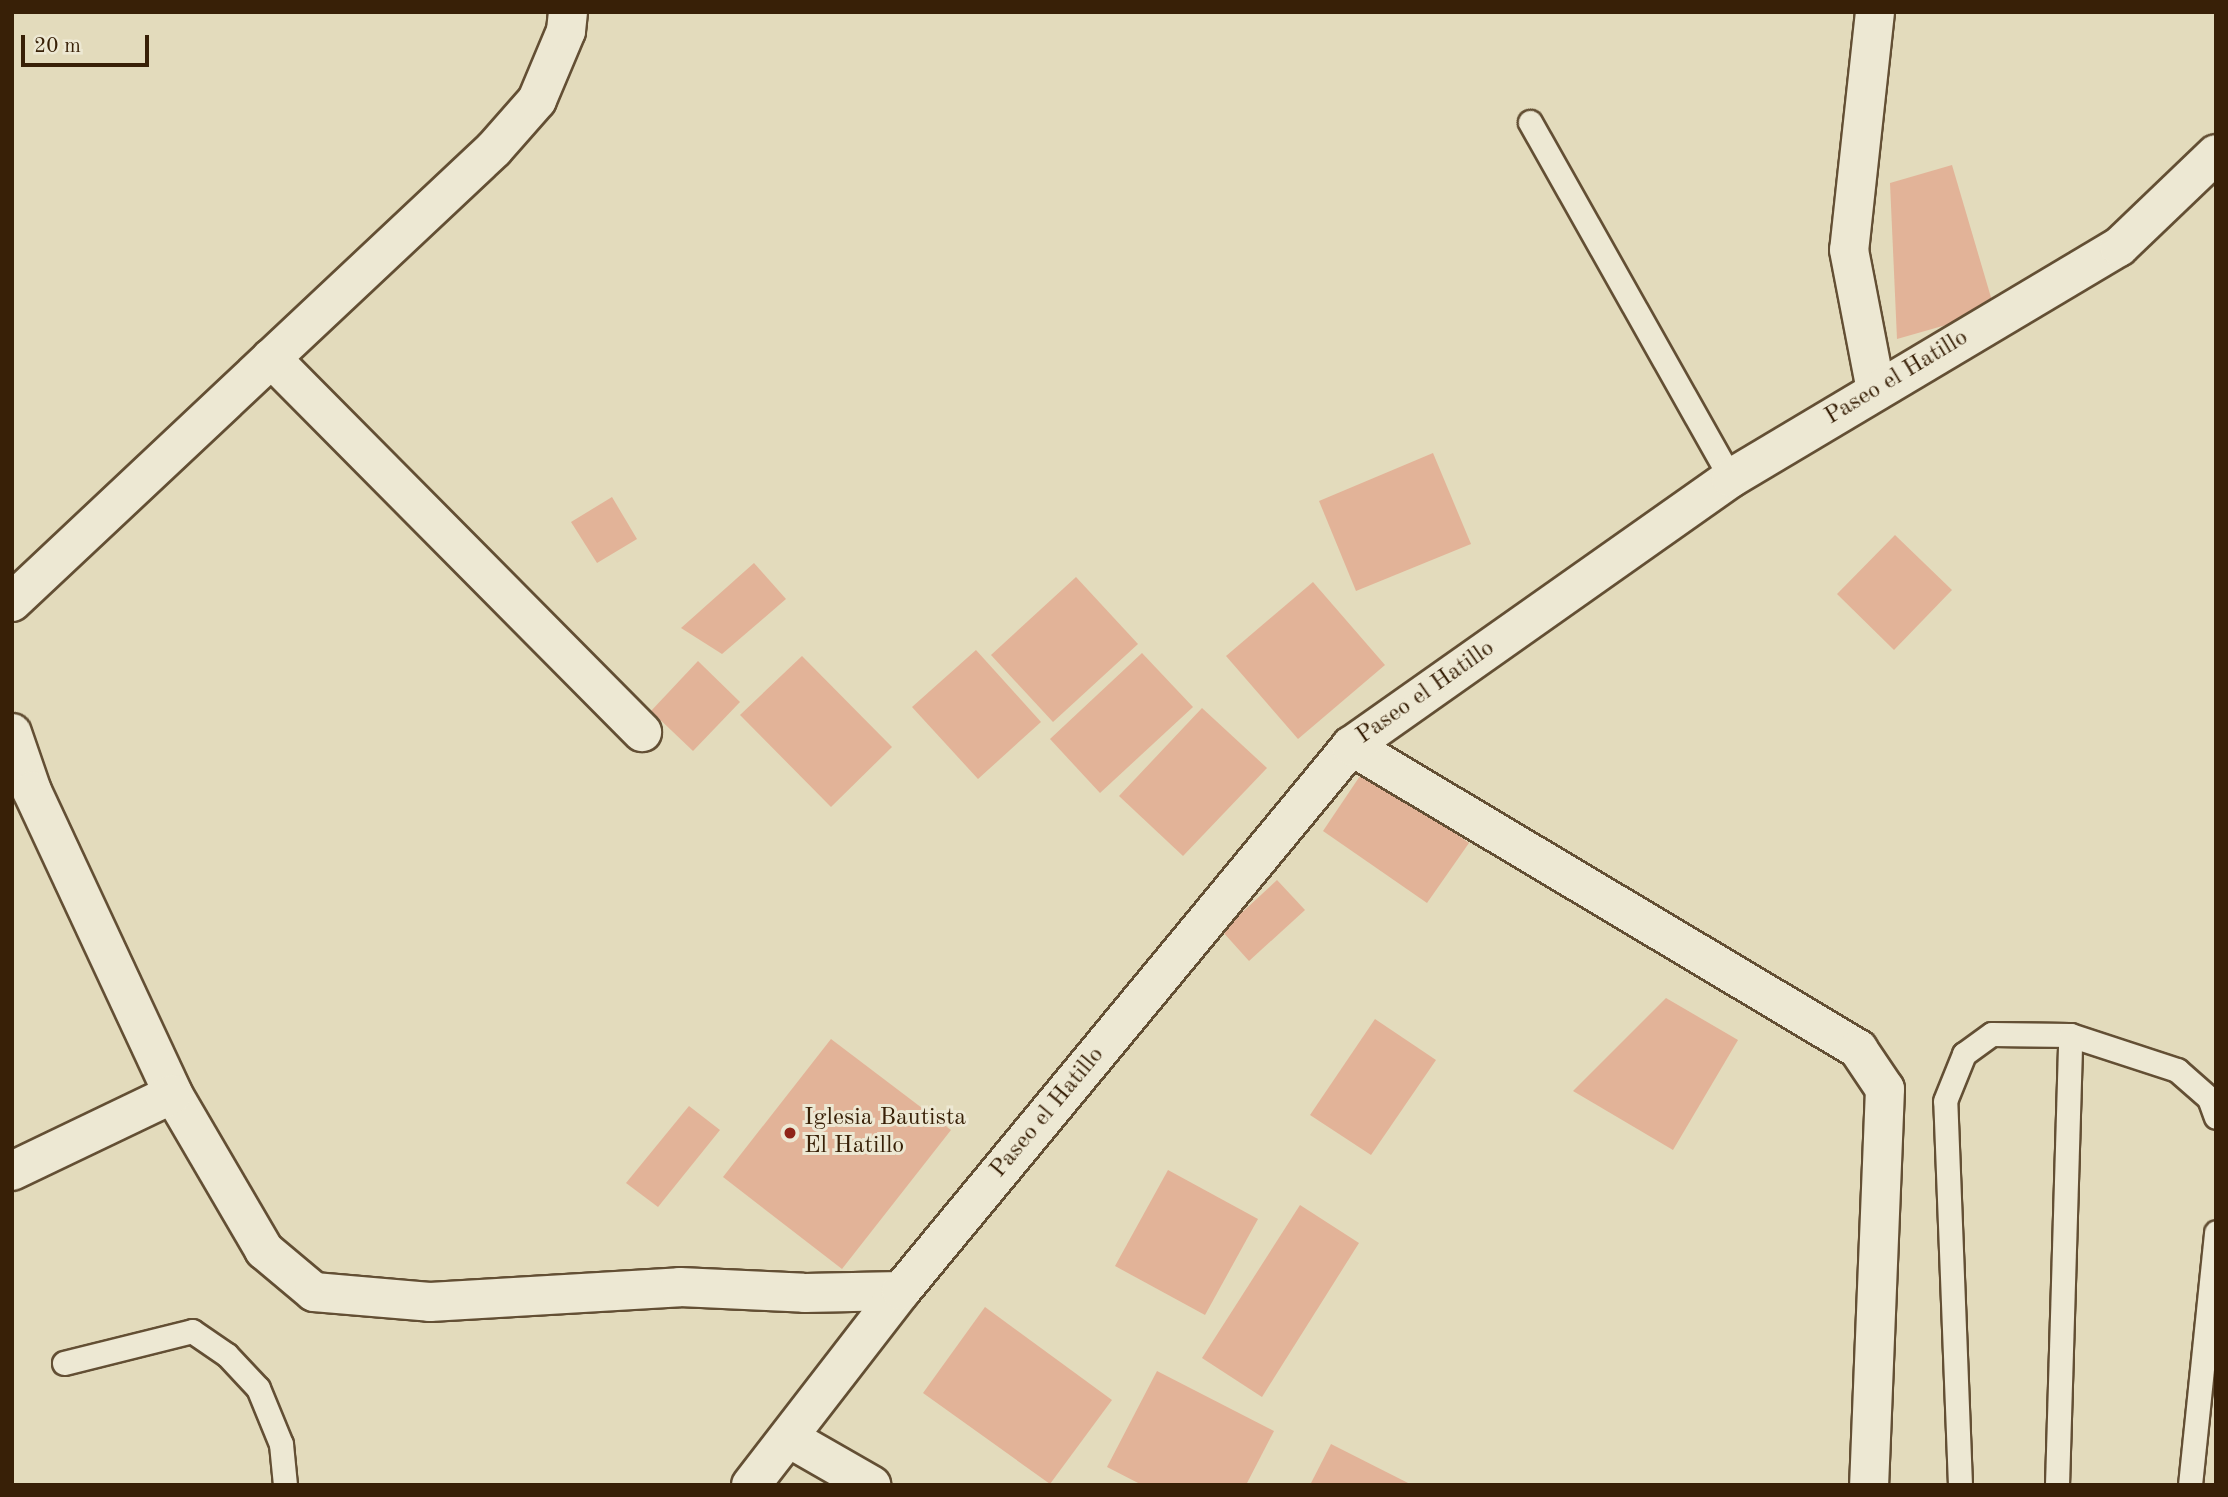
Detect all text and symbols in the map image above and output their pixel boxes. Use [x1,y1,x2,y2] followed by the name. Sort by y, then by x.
[24,21,152,65] scale bar
[34,36,81,57] text: 20 m
[1820,324,1974,432] street label: Paseo el Hatillo
[1351,635,1501,751] street label: Paseo el Hatillo
[985,1042,1111,1184] street label: Paseo el Hatillo
[804,1105,966,1161] place label: Iglesia Bautista El Hatillo
[782,1125,798,1141] marker: Iglesia Bautista El Hatillo

